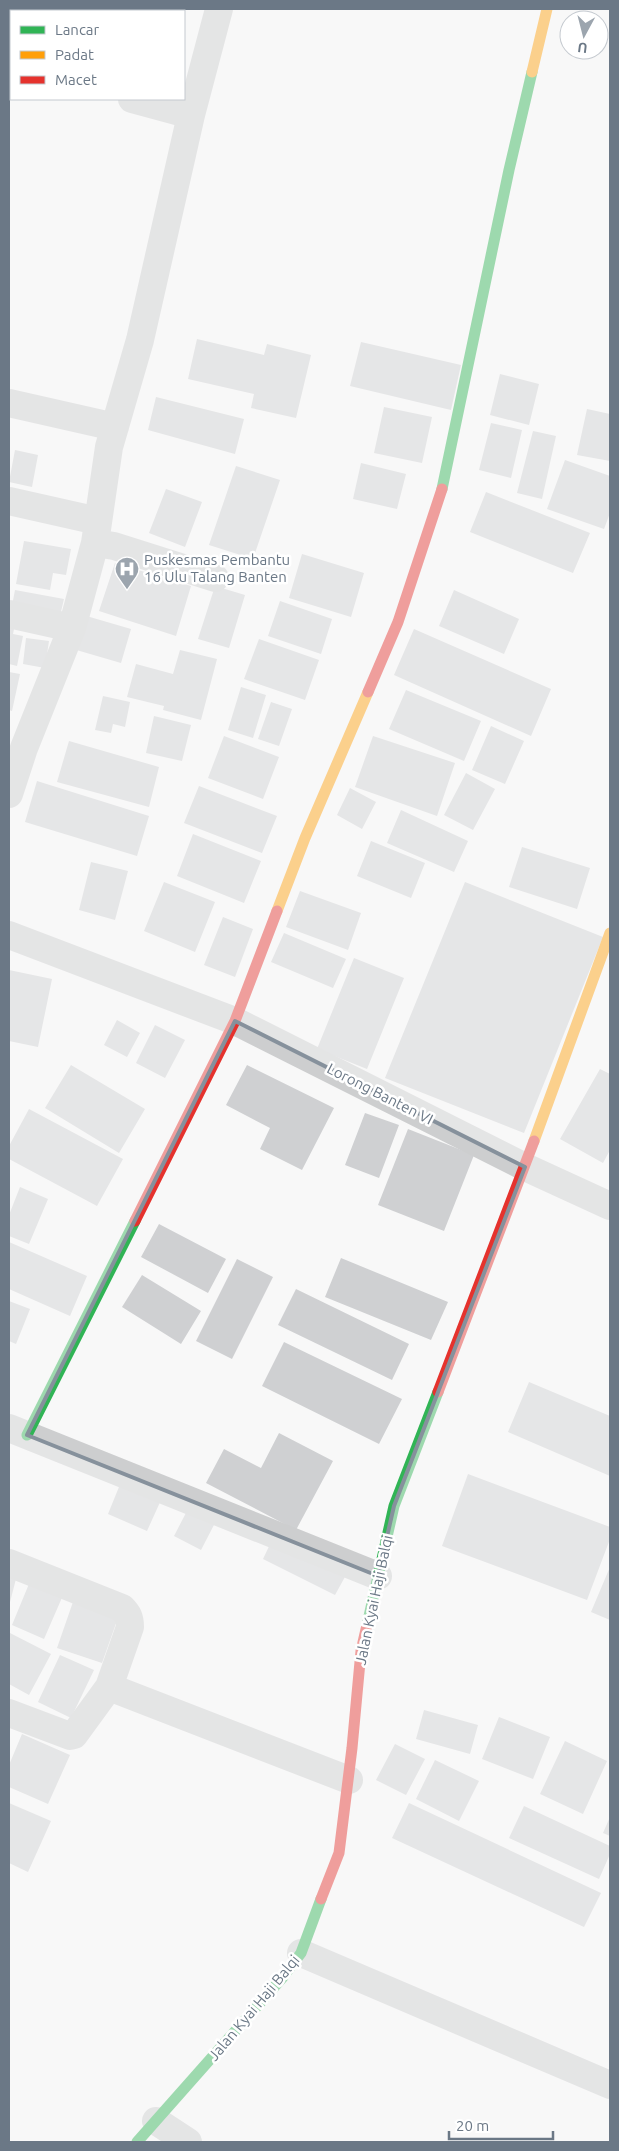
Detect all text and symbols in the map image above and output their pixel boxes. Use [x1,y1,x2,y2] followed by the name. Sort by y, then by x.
[10,10,185,100] legend
[559,10,609,60] north arrow
[55,21,100,38] text: Lancar
[577,39,588,56] text: U
[55,46,94,63] text: Padat
[55,71,97,88] text: Macet
[144,551,290,585] place label: Puskesmas Pembantu 16 Ulu Talang Banten
[114,556,140,590] hospital icon: Puskesmas Pembantu 16 Ulu Talang Banten
[324,1059,436,1128] street label: Lorong Banten VI
[351,1533,396,1666] street label: Jalan Kyai Haji Balqi
[205,1952,303,2064] street label: Jalan Kyai Haji Balqi
[449,2108,553,2140] scale bar
[456,2117,489,2134] text: 20 m

